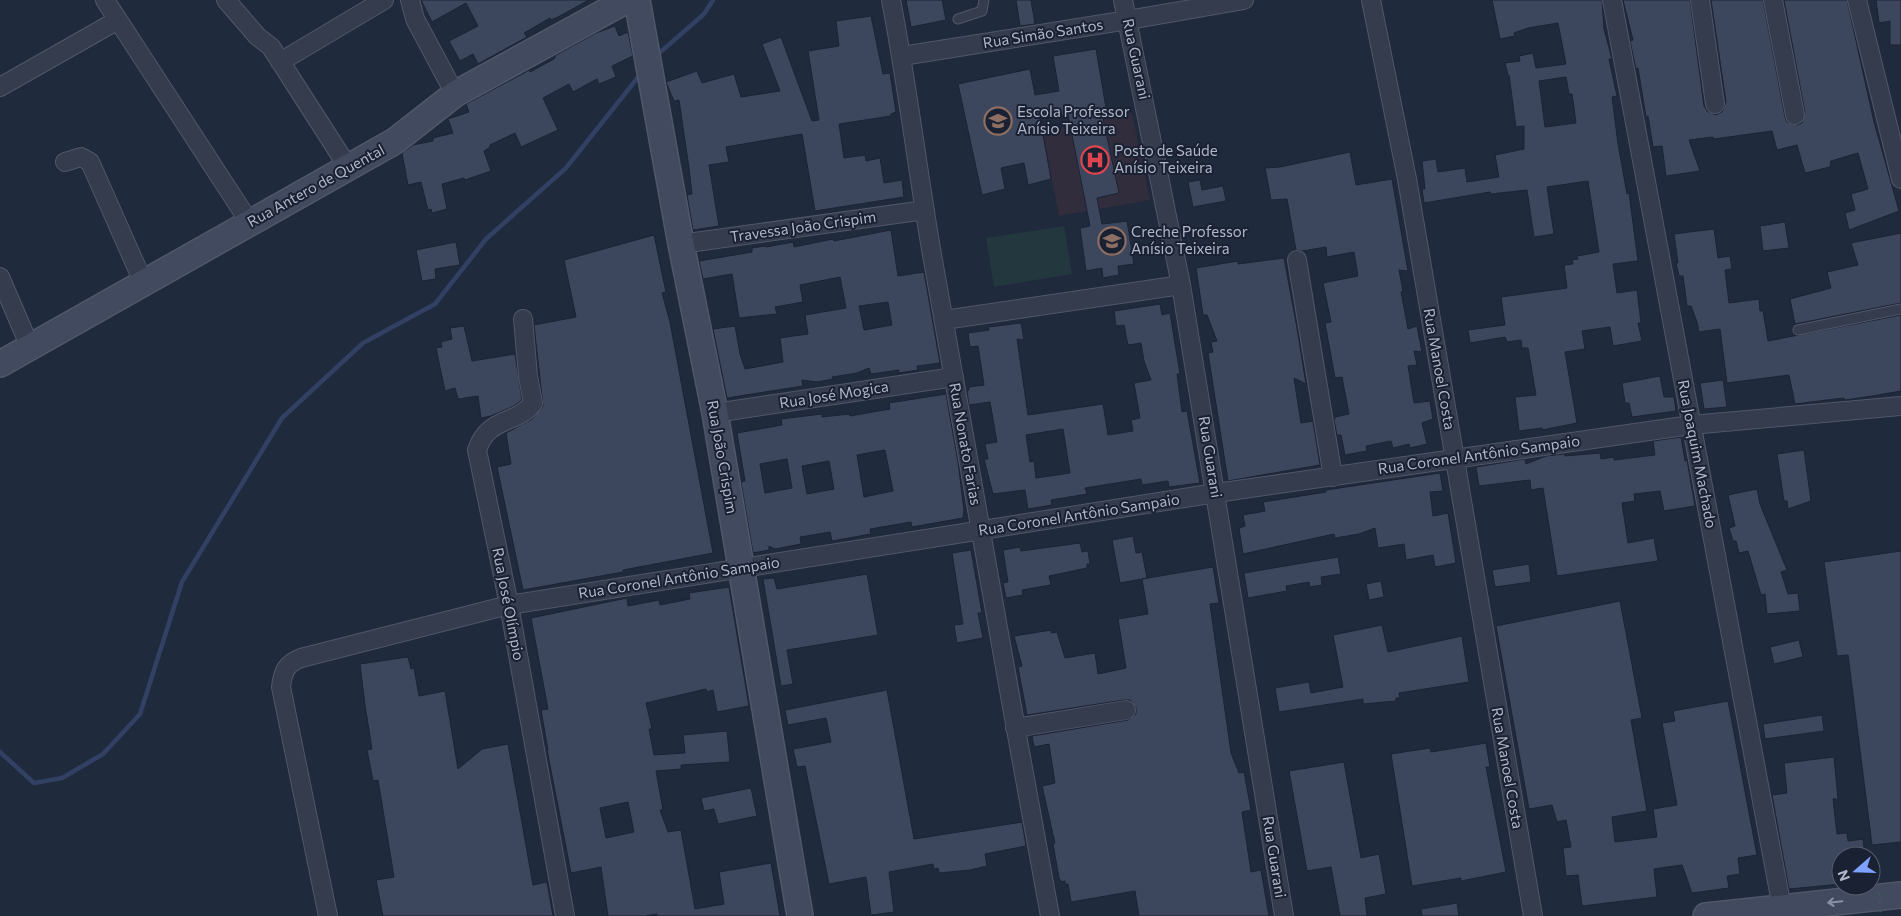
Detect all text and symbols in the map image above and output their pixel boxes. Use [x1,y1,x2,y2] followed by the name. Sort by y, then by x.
[982,15,1104,51] street label: Rua Simão Santos
[1120,17,1154,101] street label: Rua Guarani
[1017,102,1130,137] place label: Escola Professor Anísio Teixeira
[983,106,1013,136] school or university icon: Escola Professor Anísio Teixeira
[244,140,387,230] street label: Rua Antero de Quental
[1114,141,1218,176] place label: Posto de Saúde Anísio Teixeira
[1080,145,1110,175] hospital icon: Posto de Saúde Anísio Teixeira
[729,207,877,245] street label: Travessa João Crispim
[1131,222,1248,257] place label: Creche Professor Anísio Teixeira
[1097,226,1127,256] school or university icon: Creche Professor Anísio Teixeira
[1420,307,1460,431] street label: Rua Manoel Costa
[778,376,890,412] street label: Rua José Mogica
[1675,378,1721,530] street label: Rua Joaquim Machado
[946,381,986,507] street label: Rua Nonato Farias
[704,399,742,515] street label: Rua João Crispim
[1196,415,1226,499] street label: Rua Guarani
[1377,431,1581,477] street label: Rua Coronel Antônio Sampaio
[977,489,1181,539] street label: Rua Coronel Antônio Sampaio
[489,546,529,662] street label: Rua José Olímpio
[577,552,781,602] street label: Rua Coronel Antônio Sampaio
[1488,706,1528,830] street label: Rua Manoel Costa
[1260,815,1290,899] street label: Rua Guarani
[1831,846,1881,896] north arrow
[1834,868,1853,883] text: N
[1827,897,1843,907] one-way arrow

